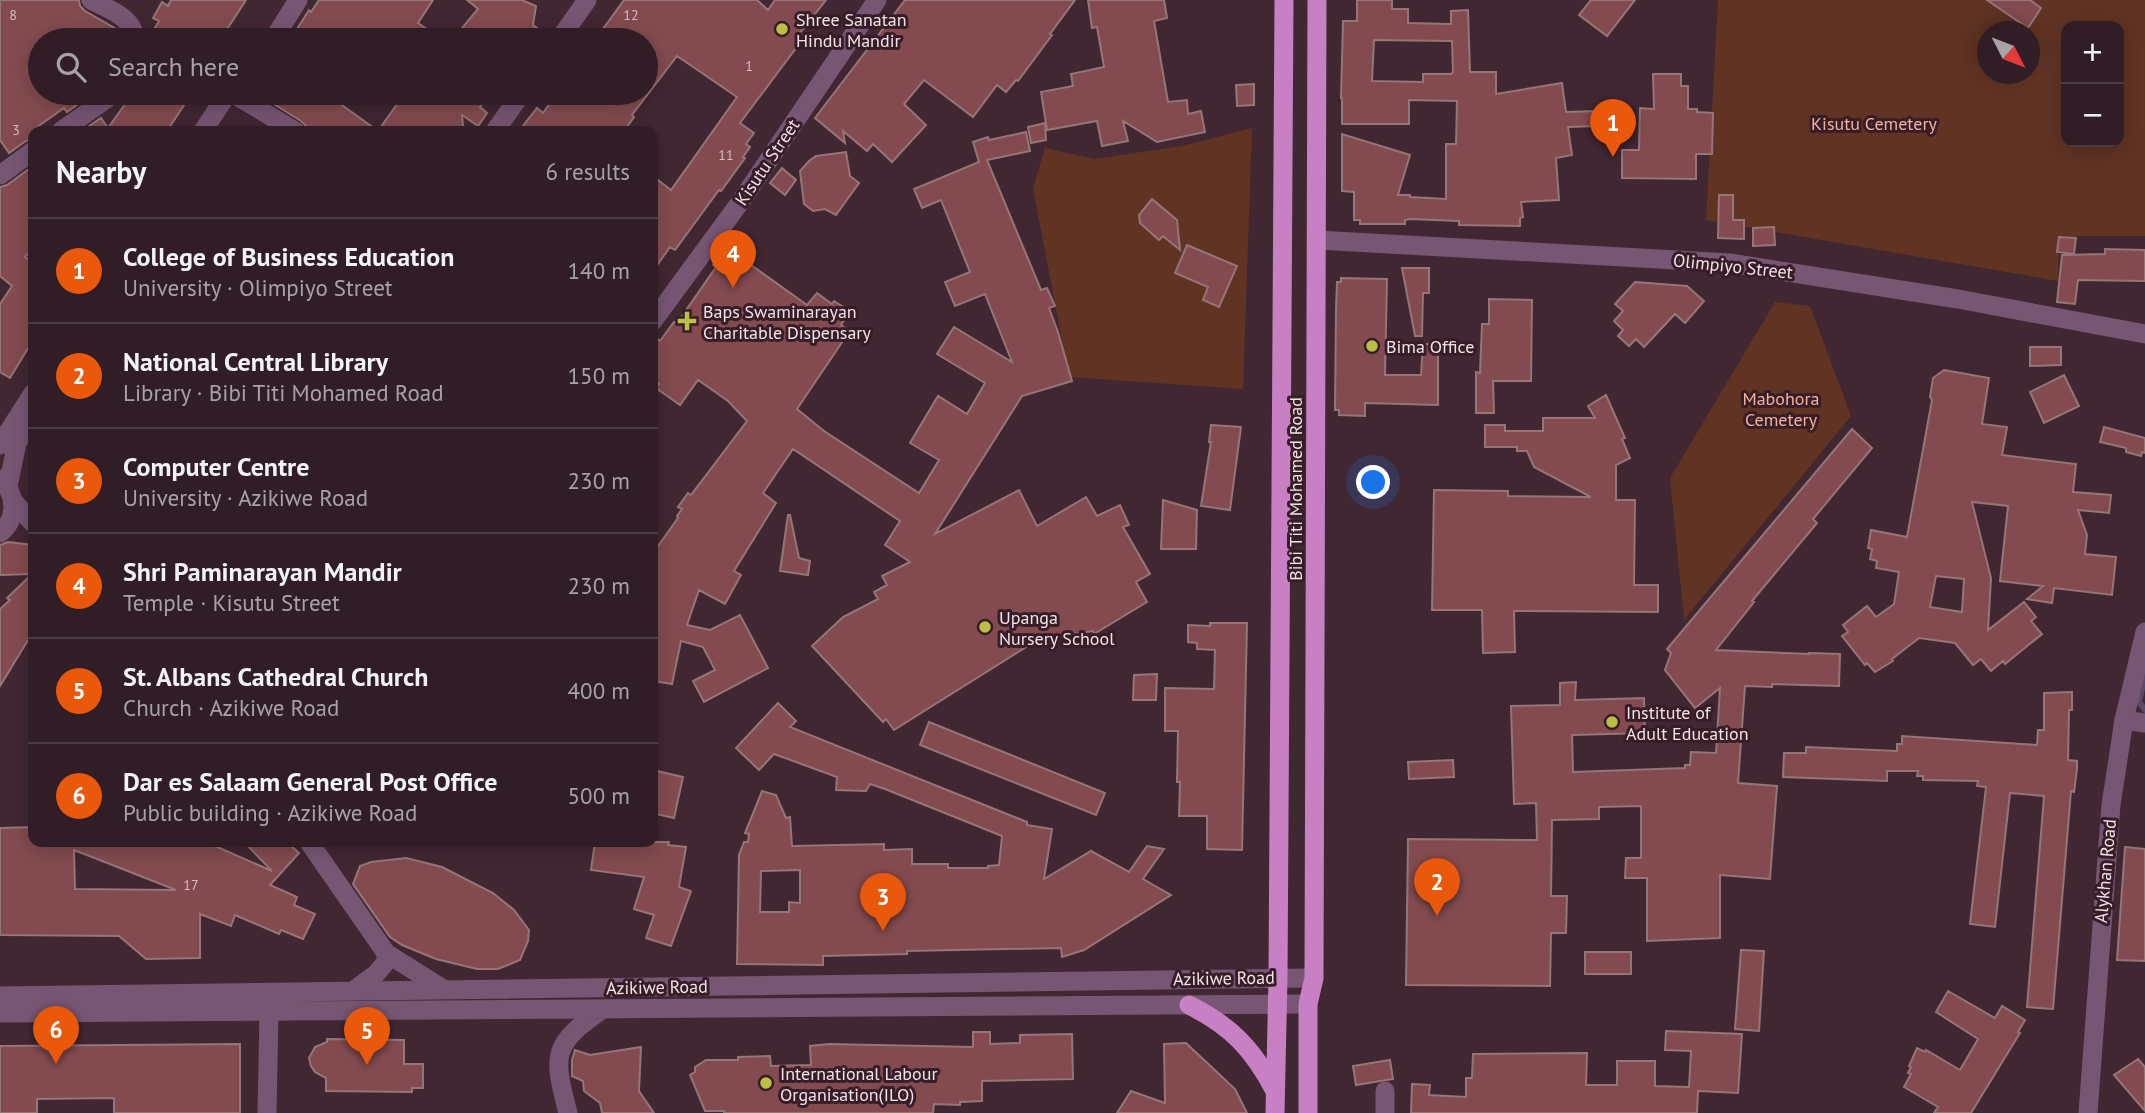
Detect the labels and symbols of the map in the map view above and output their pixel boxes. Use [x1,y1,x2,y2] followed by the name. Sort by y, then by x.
[9,6,17,24] house number: 8
[623,6,639,24] house number: 12
[796,8,907,52] place label: Shree Sanatan Hindu Mandir
[774,21,790,37] marker: Shree Sanatan Hindu Mandir
[1977,21,2040,84] north arrow
[745,57,753,75] house number: 1
[1590,99,1636,157] pin: 1
[1811,112,1938,135] park label: Kisutu Cemetery
[730,114,804,210] street label: Kisutu Street
[12,121,20,139] house number: 3
[718,146,734,164] house number: 11
[710,230,756,288] pin: 4
[1672,248,1794,284] street label: Olimpiyo Street
[703,300,871,344] place label: Baps Swaminarayan Charitable Dispensary
[677,311,697,331] marker: Baps Swaminarayan Charitable Dispensary
[1386,335,1474,358] place label: Bima Office
[1364,338,1380,354] marker: Bima Office
[1742,387,1820,431] park label: Mabohora Cemetery
[1284,397,1307,581] street label: Bibi Titi Mohamed Road
[1356,465,1390,499] your location
[999,606,1115,650] place label: Upanga Nursery School
[977,619,993,635] marker: Upanga Nursery School
[1626,701,1749,745] place label: Institute of Adult Education
[1604,714,1620,730] marker: Institute of Adult Education
[2089,818,2121,924] street label: Alykhan Road
[1414,858,1460,916] pin: 2
[860,873,906,931] pin: 3
[183,876,199,894] house number: 17
[1173,966,1275,990] street label: Azikiwe Road
[606,975,708,999] street label: Azikiwe Road
[33,1006,79,1064] pin: 6
[344,1007,390,1065] pin: 5
[780,1062,938,1106] place label: International Labour Organisation(ILO)
[758,1075,774,1091] marker: International Labour Organisation(ILO)

